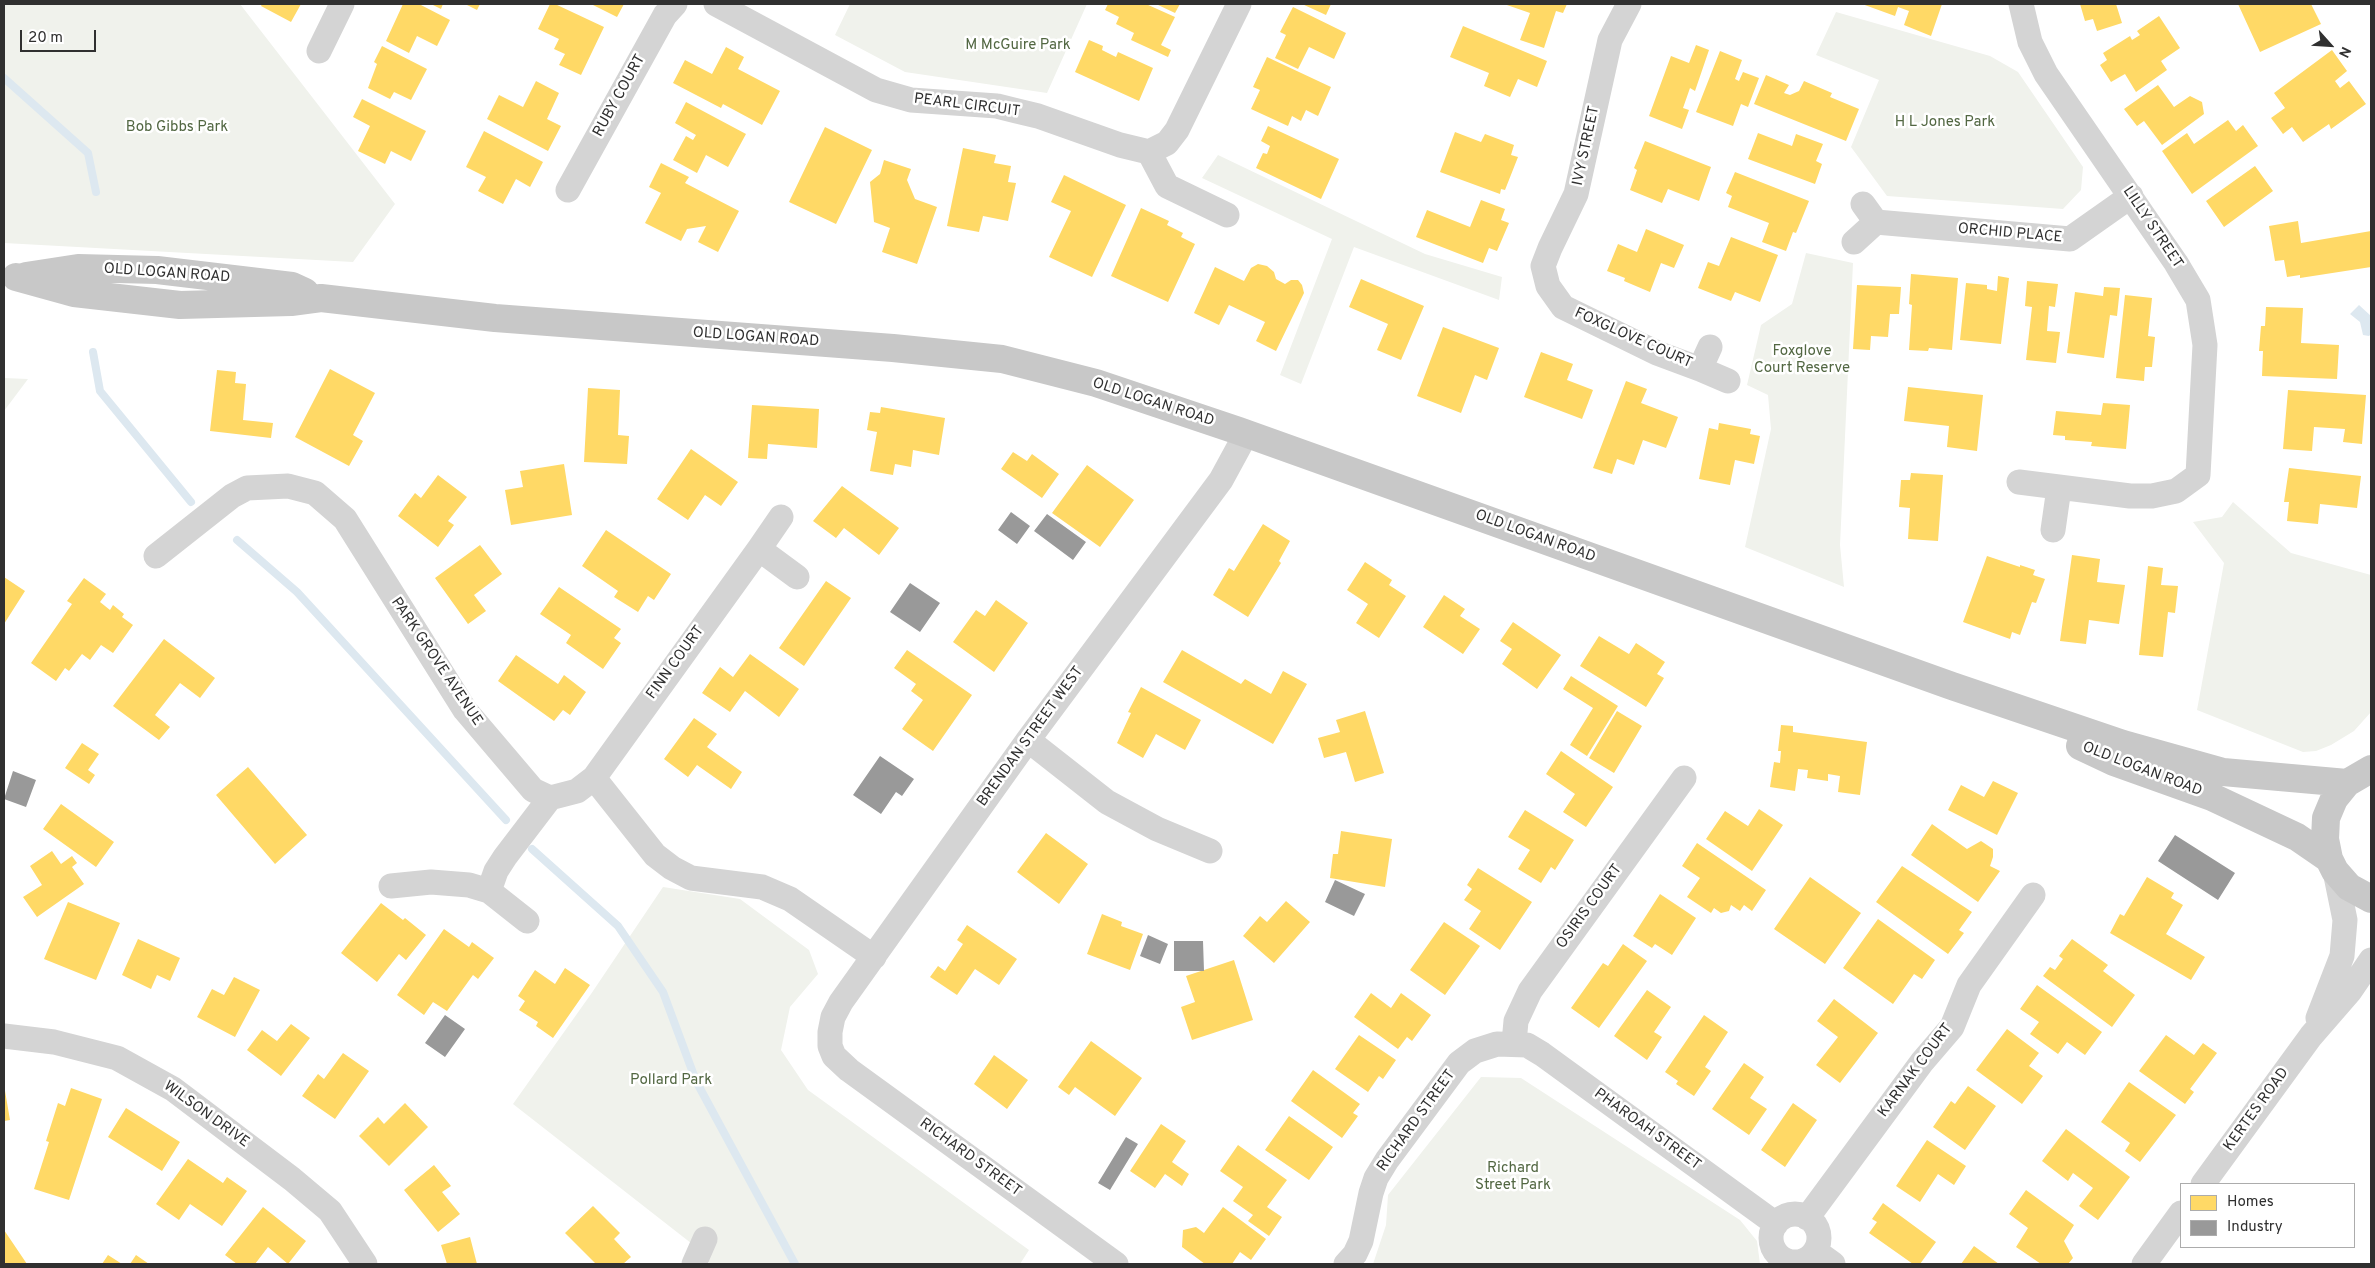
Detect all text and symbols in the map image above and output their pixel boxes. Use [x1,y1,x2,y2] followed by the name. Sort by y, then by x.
[22,20,99,52] scale bar
[2305,20,2355,70] north arrow
[28,29,63,48] text: 20 m
[965,37,1071,55] park label: M McGuire Park
[2334,44,2354,60] text: N
[590,52,650,140] street label: RUBY COURT
[913,91,1021,121] street label: PEARL CIRCUIT
[1570,104,1604,188] street label: IVY STREET
[1895,114,1995,132] park label: H L Jones Park
[126,119,228,137] park label: Bob Gibbs Park
[2118,184,2186,272] street label: LILLY STREET
[1957,220,2063,248] street label: ORCHID PLACE
[103,261,231,287] street label: OLD LOGAN ROAD
[1571,305,1695,373] street label: FOXGLOVE COURT
[692,325,820,351] street label: OLD LOGAN ROAD
[1754,343,1850,378] park label: Foxglove Court Reserve
[1090,375,1216,431] street label: OLD LOGAN ROAD
[1472,507,1598,567] street label: OLD LOGAN ROAD
[386,594,486,730] street label: PARK GROVE AVENUE
[643,623,709,703] street label: FINN COURT
[974,663,1088,811] street label: BRENDAN STREET WEST
[2080,739,2204,801] street label: OLD LOGAN ROAD
[1553,861,1627,953] street label: OSIRIS COURT
[1875,1021,1957,1121] street label: KARNAK COURT
[2221,1065,2293,1155] street label: KERTES ROAD
[1374,1067,1460,1175] street label: RICHARD STREET
[630,1072,712,1090] park label: Pollard Park
[160,1078,252,1152] street label: WILSON DRIVE
[1590,1085,1704,1175] street label: PHAROAH STREET
[916,1115,1024,1201] street label: RICHARD STREET
[1475,1160,1551,1195] park label: Richard Street Park
[2180,1183,2355,1248] legend
[2227,1193,2274,1212] text: Homes
[2227,1218,2283,1237] text: Industry

